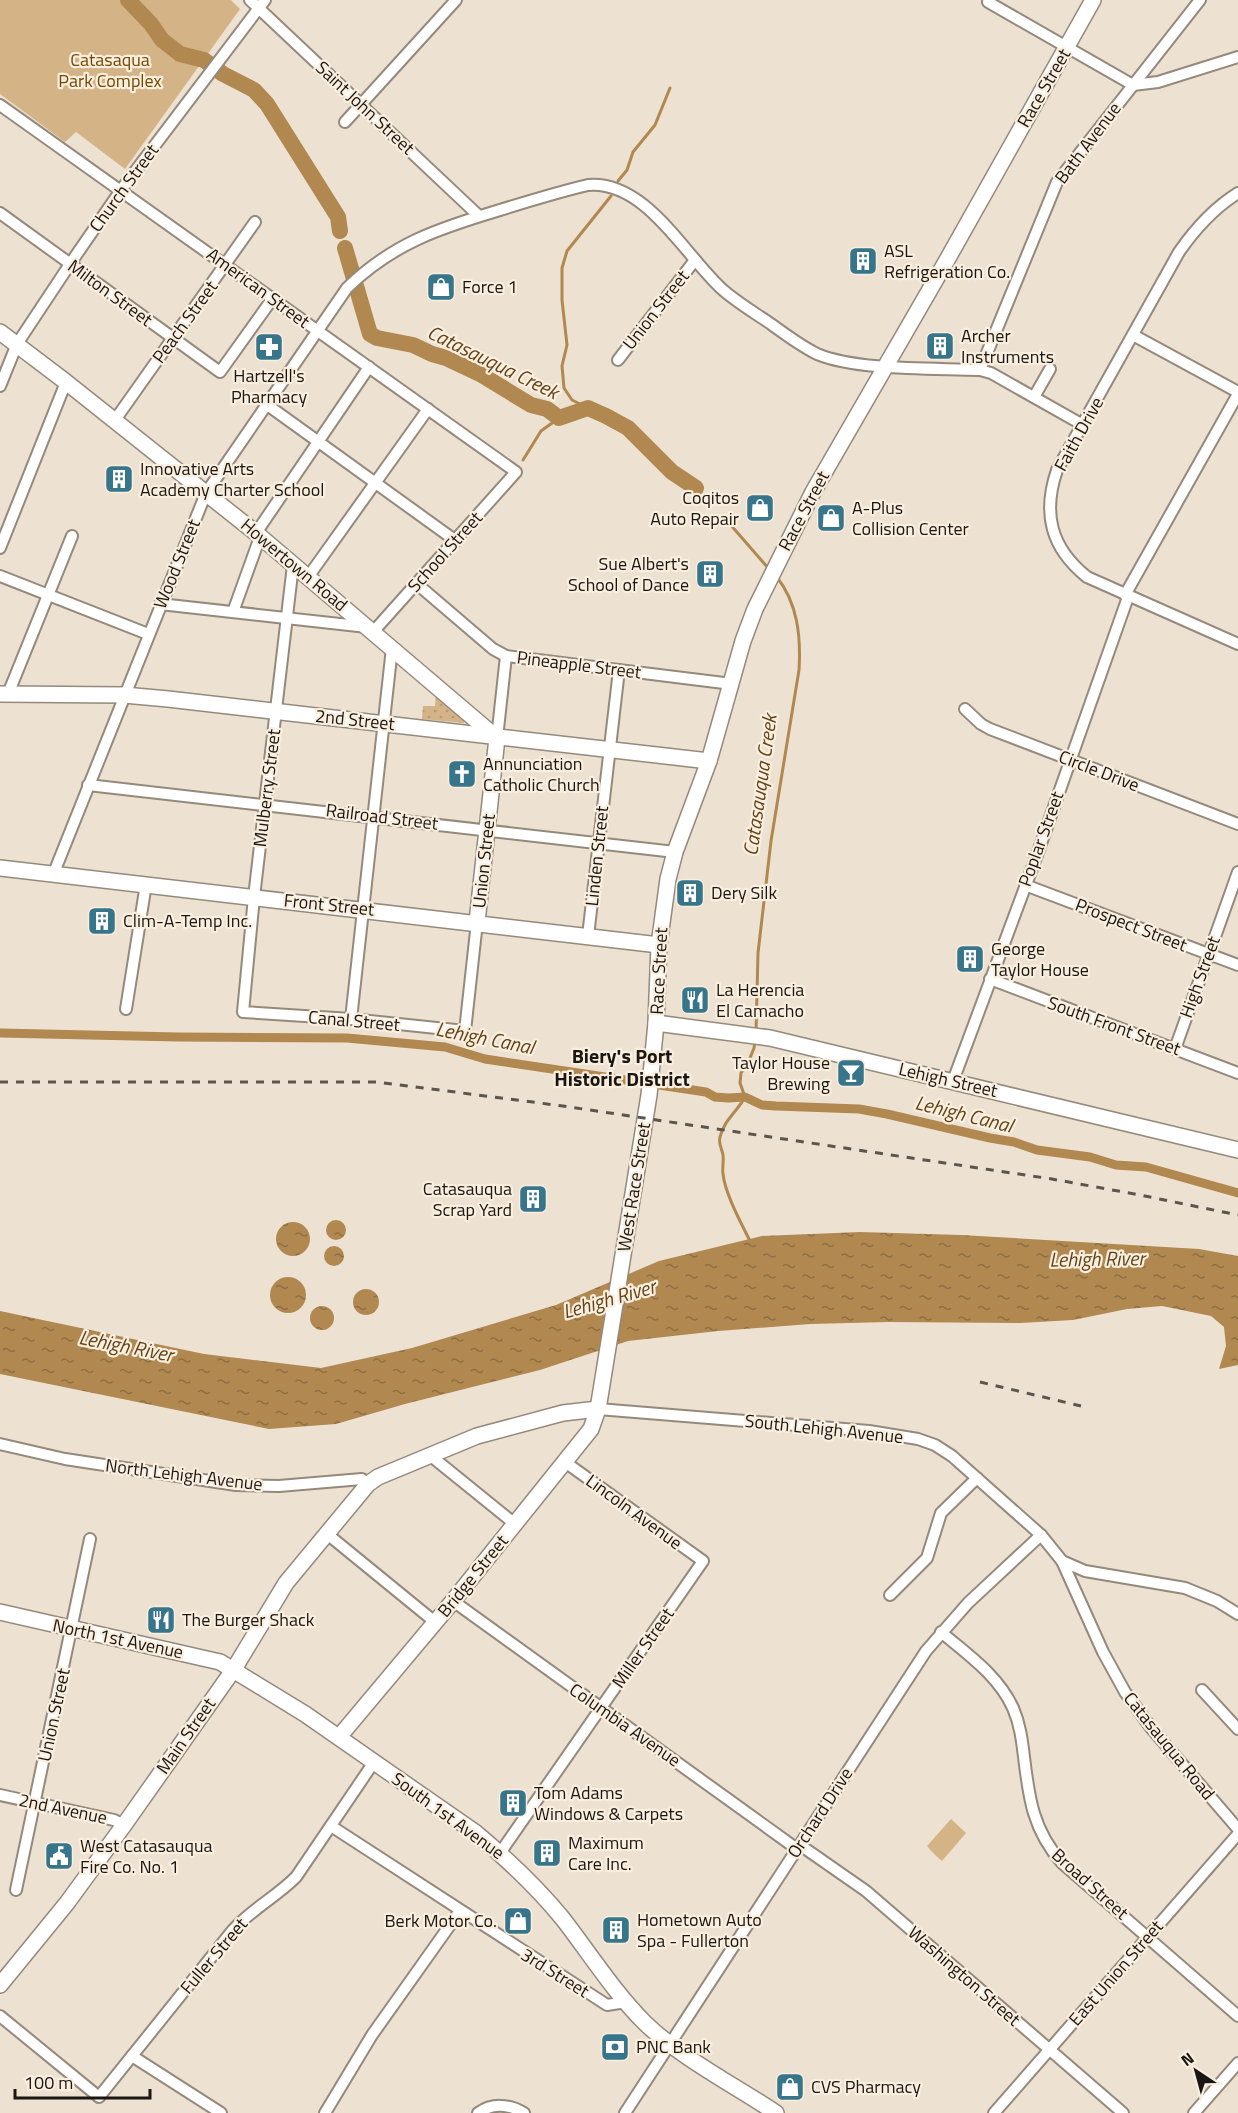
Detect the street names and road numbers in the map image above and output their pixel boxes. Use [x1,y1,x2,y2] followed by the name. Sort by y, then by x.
[1010,43,1077,132] street label: Race Street
[310,54,421,161] street label: Saint John Street
[1048,96,1127,189] street label: Bath Avenue
[82,138,165,237] street label: Church Street
[201,241,316,335] street label: American Street
[62,253,159,333] street label: Milton Street
[616,264,696,355] street label: Union Street
[145,274,224,369] street label: Peach Street
[1047,392,1110,476] street label: Faith Drive
[771,465,836,556] street label: Race Street
[401,505,489,598] street label: School Street
[235,512,354,618] street label: Howertown Road
[146,514,207,613] street label: Wood Street
[515,643,643,686] street label: Pineapple Street
[314,702,397,737] street label: 2nd Street
[246,727,287,849] street label: Mulberry Street
[1055,743,1143,798] street label: Circle Drive
[1011,787,1070,890] street label: Poplar Street
[324,796,440,837] street label: Railroad Street
[578,804,615,908] street label: Linden Street
[465,812,502,909] street label: Union Street
[282,886,376,923] street label: Front Street
[1071,891,1192,958] street label: Prospect Street
[643,926,674,1015] street label: Race Street
[1172,931,1227,1022] street label: High Street
[1044,989,1185,1062] street label: South Front Street
[307,1003,402,1038] street label: Canal Street
[896,1055,1001,1104] street label: Lehigh Street
[610,1120,657,1254] street label: West Race Street
[743,1407,905,1450] street label: South Lehigh Avenue
[104,1451,264,1498] street label: North Lehigh Avenue
[580,1467,688,1556] street label: Lincoln Avenue
[431,1528,515,1623] street label: Bridge Street
[605,1601,681,1694] street label: Miller Street
[50,1612,186,1666] street label: North 1st Avenue
[30,1665,77,1764] street label: Union Street
[564,1676,687,1773] street label: Columbia Avenue
[1117,1686,1221,1806] street label: Catasauqua Road
[149,1691,222,1780] street label: Main Street
[780,1762,859,1863] street label: Orchard Drive
[386,1765,510,1866] street label: South 1st Avenue
[17,1786,110,1831] street label: 2nd Avenue
[1046,1842,1135,1926] street label: Broad Street
[173,1911,254,2000] street label: Fuller Street
[1062,1913,1170,2031] street label: East Union Street
[902,1919,1027,2033] street label: Washington Street
[516,1941,595,2005] street label: 3rd Street

